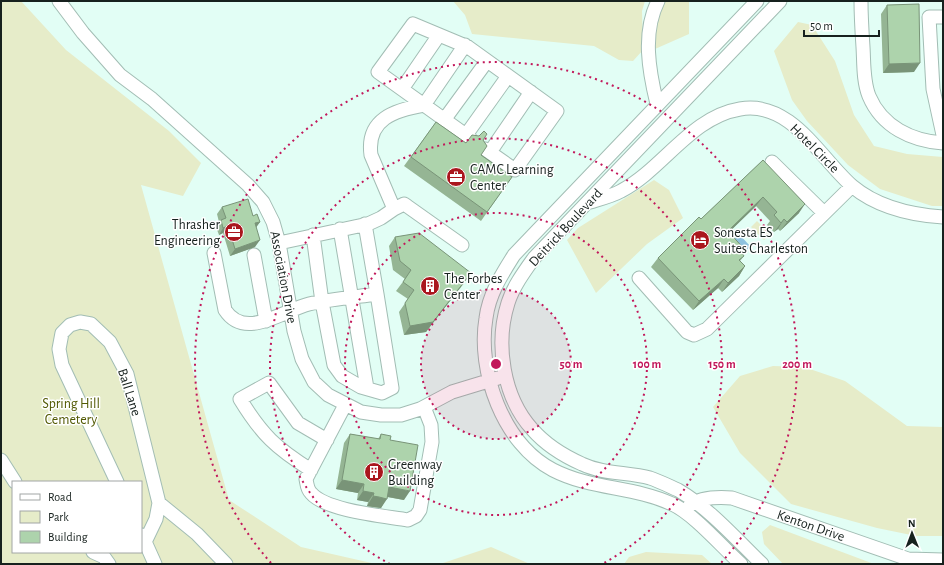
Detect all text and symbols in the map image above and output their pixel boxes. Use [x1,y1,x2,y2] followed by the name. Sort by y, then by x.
[804,12,879,38] scale bar
[810,20,833,32] text: 50 m
[787,121,842,176] street label: Hotel Circle
[470,163,554,193] place label: CAMC Learning Center
[445,166,467,188] office icon: CAMC Learning Center
[526,186,605,269] street label: Deitrick Boulevard
[154,218,220,248] place label: Thrasher Engineering
[223,221,245,243] office icon: Thrasher Engineering
[714,226,808,256] place label: Sonesta ES Suites Charleston
[689,229,711,251] hotel icon: Sonesta ES Suites Charleston
[267,230,299,325] street label: Association Drive
[444,272,502,302] place label: The Forbes Center
[419,275,441,297] building icon: The Forbes Center
[489,357,503,371] centre of rings
[560,358,583,370] text: 50 m
[633,358,661,370] text: 100 m
[708,358,736,370] text: 150 m
[782,358,812,370] text: 200 m
[115,367,143,418] street label: Ball Lane
[42,397,100,427] park label: Spring Hill Cemetery
[388,458,442,488] place label: Greenway Building
[363,461,385,483] building icon: Greenway Building
[12,481,142,553] legend
[48,491,72,503] text: Road
[775,508,846,544] street label: Kenton Drive
[48,511,69,523] text: Park
[892,513,932,553] north arrow
[908,518,916,529] text: N
[48,531,88,543] text: Building

